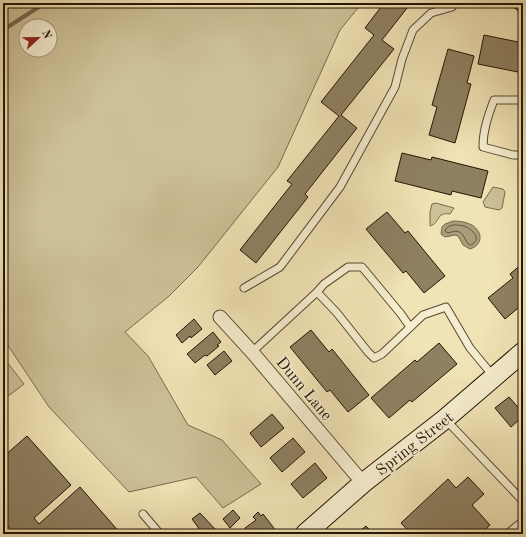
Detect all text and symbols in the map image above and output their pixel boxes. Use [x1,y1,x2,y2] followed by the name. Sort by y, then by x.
[18,18,58,58] north arrow
[39,29,53,41] text: N
[272,354,334,424] street label: Dunn Lane
[374,409,457,480] street label: Spring Street

